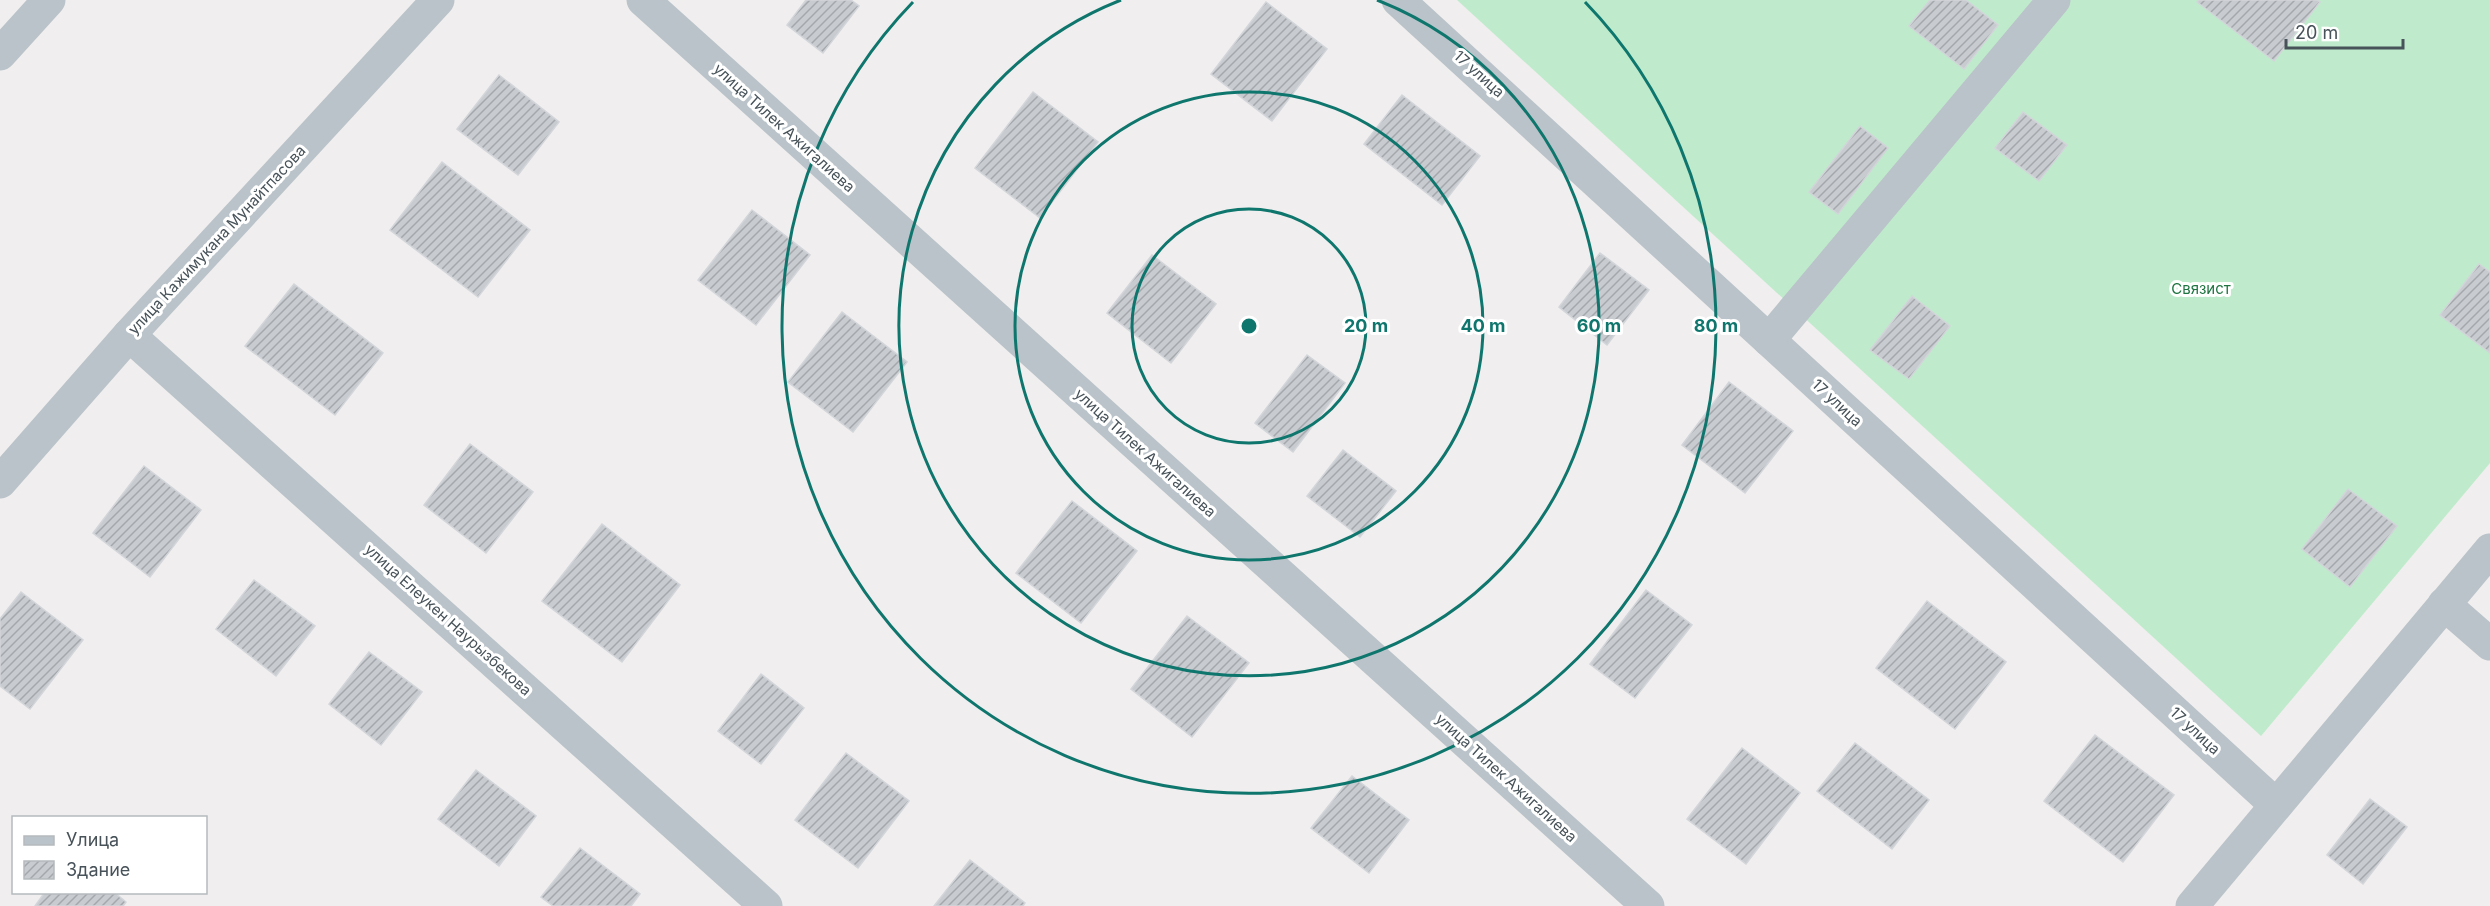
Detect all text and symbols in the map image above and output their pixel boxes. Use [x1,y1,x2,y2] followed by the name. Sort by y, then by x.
[2286,12,2403,50] scale bar
[2295,22,2338,43] text: 20 m
[1450,46,1509,101] street label: 17 улица
[710,59,859,196] street label: улица Тилек Ажигалиева
[124,141,309,338] street label: улица Кажимукана Мунайтпасова
[2171,279,2231,298] park label: Связист
[1344,315,1388,336] text: 20 m
[1461,315,1506,336] text: 40 m
[1577,315,1621,336] text: 60 m
[1694,315,1738,336] text: 80 m
[1239,316,1259,336] centre of rings
[1808,375,1866,431] street label: 17 улица
[1071,384,1220,521] street label: улица Тилек Ажигалиева
[361,540,536,700] street label: улица Елеукен Наурызбекова
[2166,703,2224,759] street label: 17 улица
[1432,709,1581,846] street label: улица Тилек Ажигалиева
[12,816,207,894] legend
[66,829,119,850] text: Улица
[66,859,130,880] text: Здание

